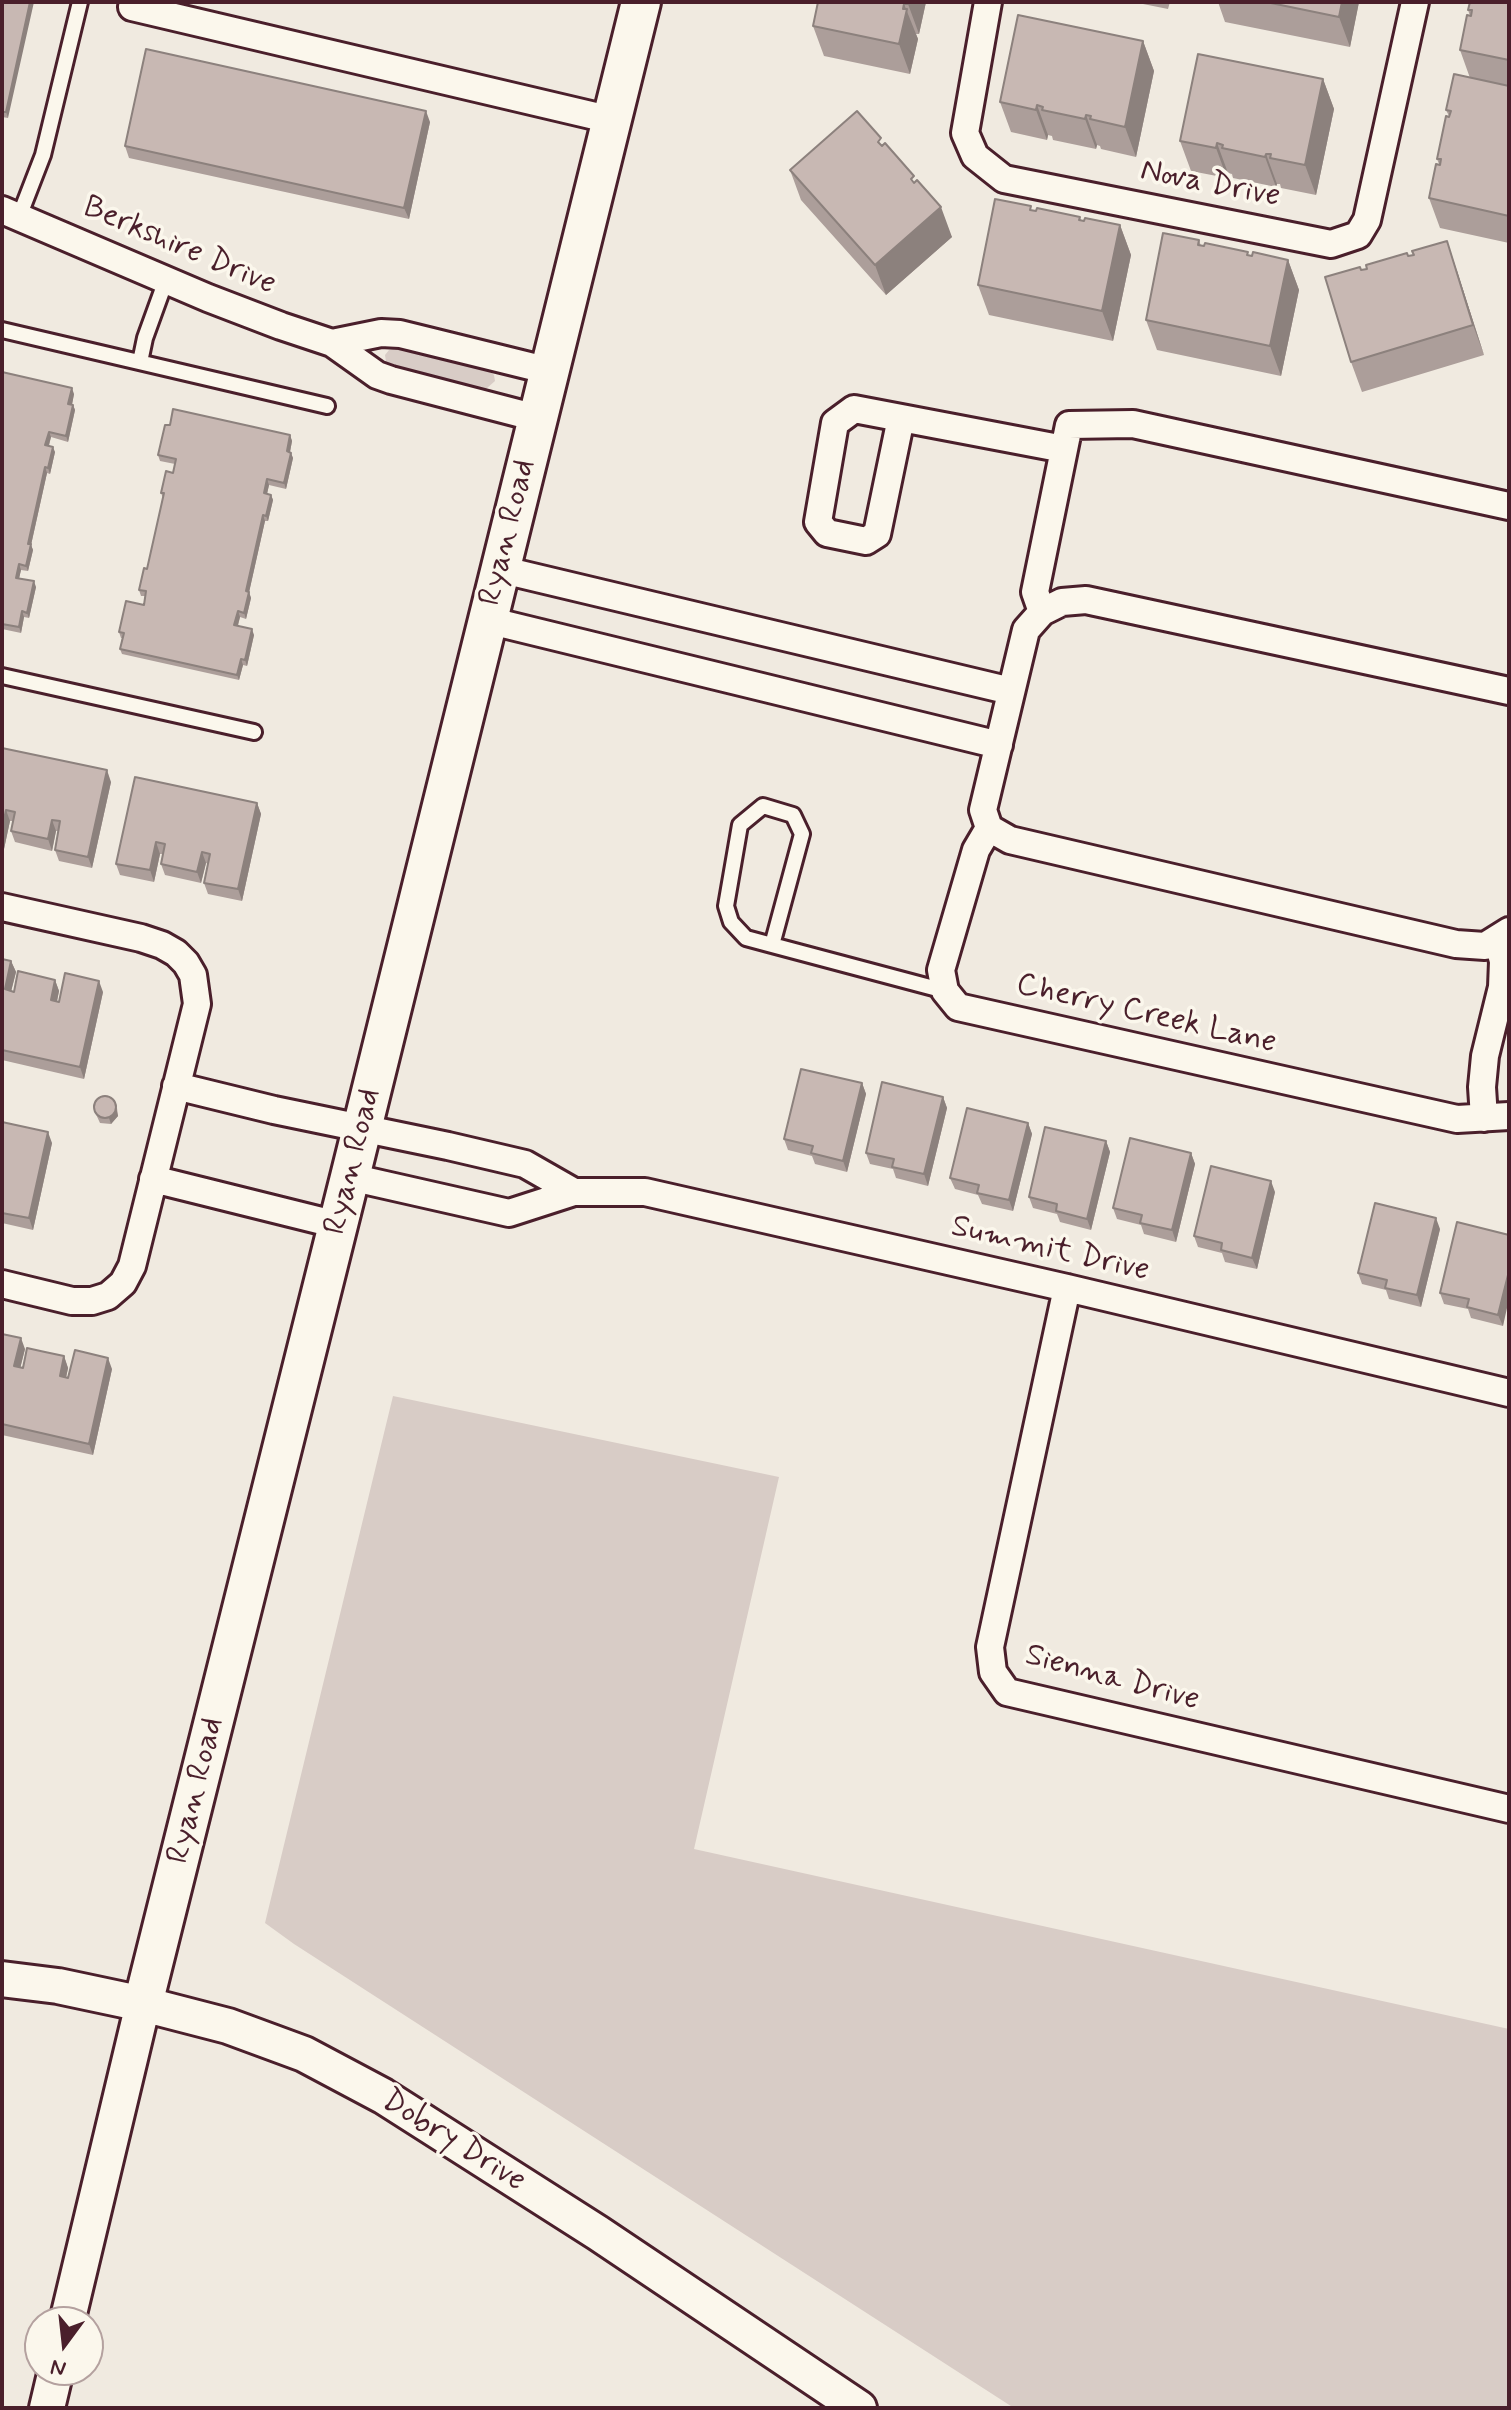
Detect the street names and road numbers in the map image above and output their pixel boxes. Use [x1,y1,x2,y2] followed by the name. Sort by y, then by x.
[1137,153,1283,217] street label: Nova Drive
[77,189,281,305] street label: Berkshire Drive
[472,456,546,610] street label: Ryan Road
[1012,966,1280,1064] street label: Cherry Creek Lane
[317,1085,391,1239] street label: Ryan Road
[947,1209,1153,1291] street label: Summit Drive
[1021,1637,1203,1721] street label: Sienna Drive
[160,1714,234,1868] street label: Ryan Road
[374,2083,532,2201] street label: Dobry Drive

